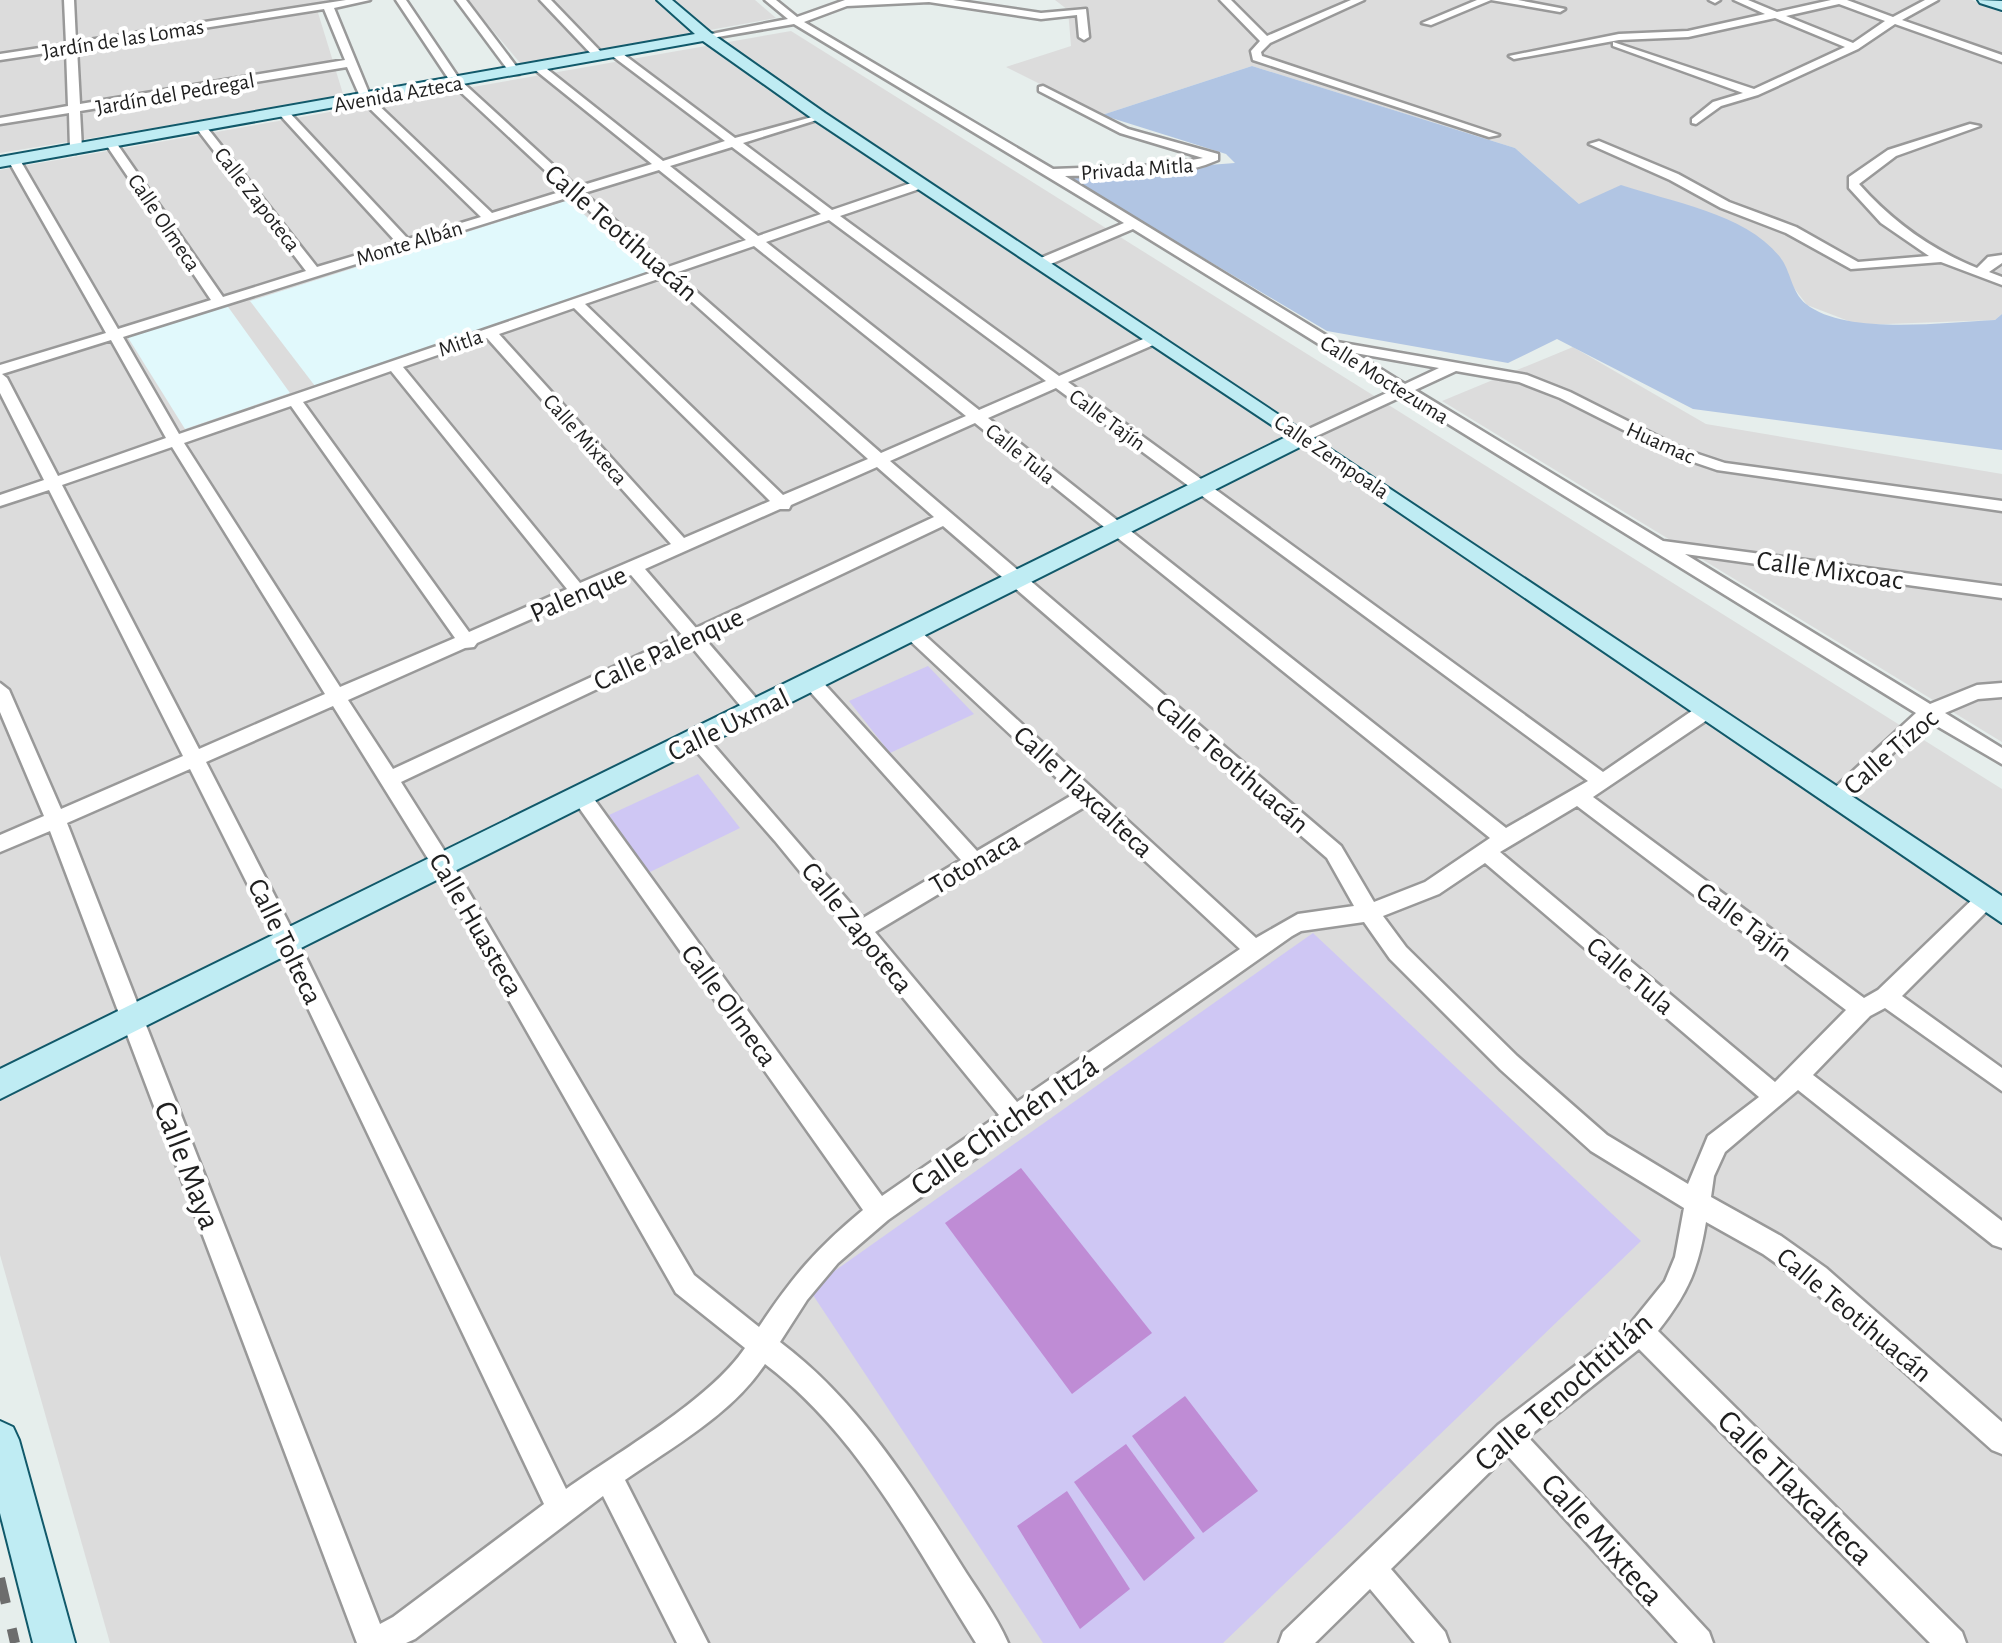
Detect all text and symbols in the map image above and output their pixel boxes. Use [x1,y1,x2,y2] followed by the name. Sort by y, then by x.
[41,15,205,63] street label: Jardín de las Lomas
[94,69,256,119] street label: Jardín del Pedregal
[332,72,464,116] street label: Avenida Azteca
[210,143,304,256] street label: Calle Zapoteca
[1080,154,1194,184] street label: Privada Mitla
[539,160,702,307] street label: Calle Teotihuacán
[124,170,205,275] street label: Calle Olmeca
[353,216,465,270] street label: Monte Albán
[435,325,485,361] street label: Mitla
[1316,332,1453,428] street label: Calle Moctezuma
[1065,385,1150,455] street label: Calle Tajín
[539,390,631,489] street label: Calle Mixteca
[1270,411,1393,503] street label: Calle Zempoala
[1623,418,1699,468] street label: Huamac
[982,419,1059,488] street label: Calle Tula
[1755,547,1905,595] street label: Calle Mixcoac
[526,561,631,628] street label: Palenque
[590,603,748,697] street label: Calle Palenque
[664,685,794,767] street label: Calle Uxmal
[1150,692,1313,839] street label: Calle Teotihuacán
[1839,704,1944,801] street label: Calle Tízoc
[1008,721,1158,864] street label: Calle Tlaxcalteca
[925,827,1025,900] street label: Totonaca
[423,849,527,1001] street label: Calle Huasteca
[795,857,918,999] street label: Calle Zapoteca
[242,874,327,1009] street label: Calle Tolteca
[1691,878,1797,968] street label: Calle Tajín
[1581,932,1679,1021] street label: Calle Tula
[675,940,782,1072] street label: Calle Olmeca
[905,1050,1104,1202] street label: Calle Chichén Itzá
[148,1097,226,1234] street label: Calle Maya
[1771,1243,1936,1388] street label: Calle Teotihuacán
[1469,1306,1659,1477] street label: Calle Tenochtitlán
[1712,1404,1879,1571] street label: Calle Tlaxcalteca
[1535,1467,1670,1612] street label: Calle Mixteca

